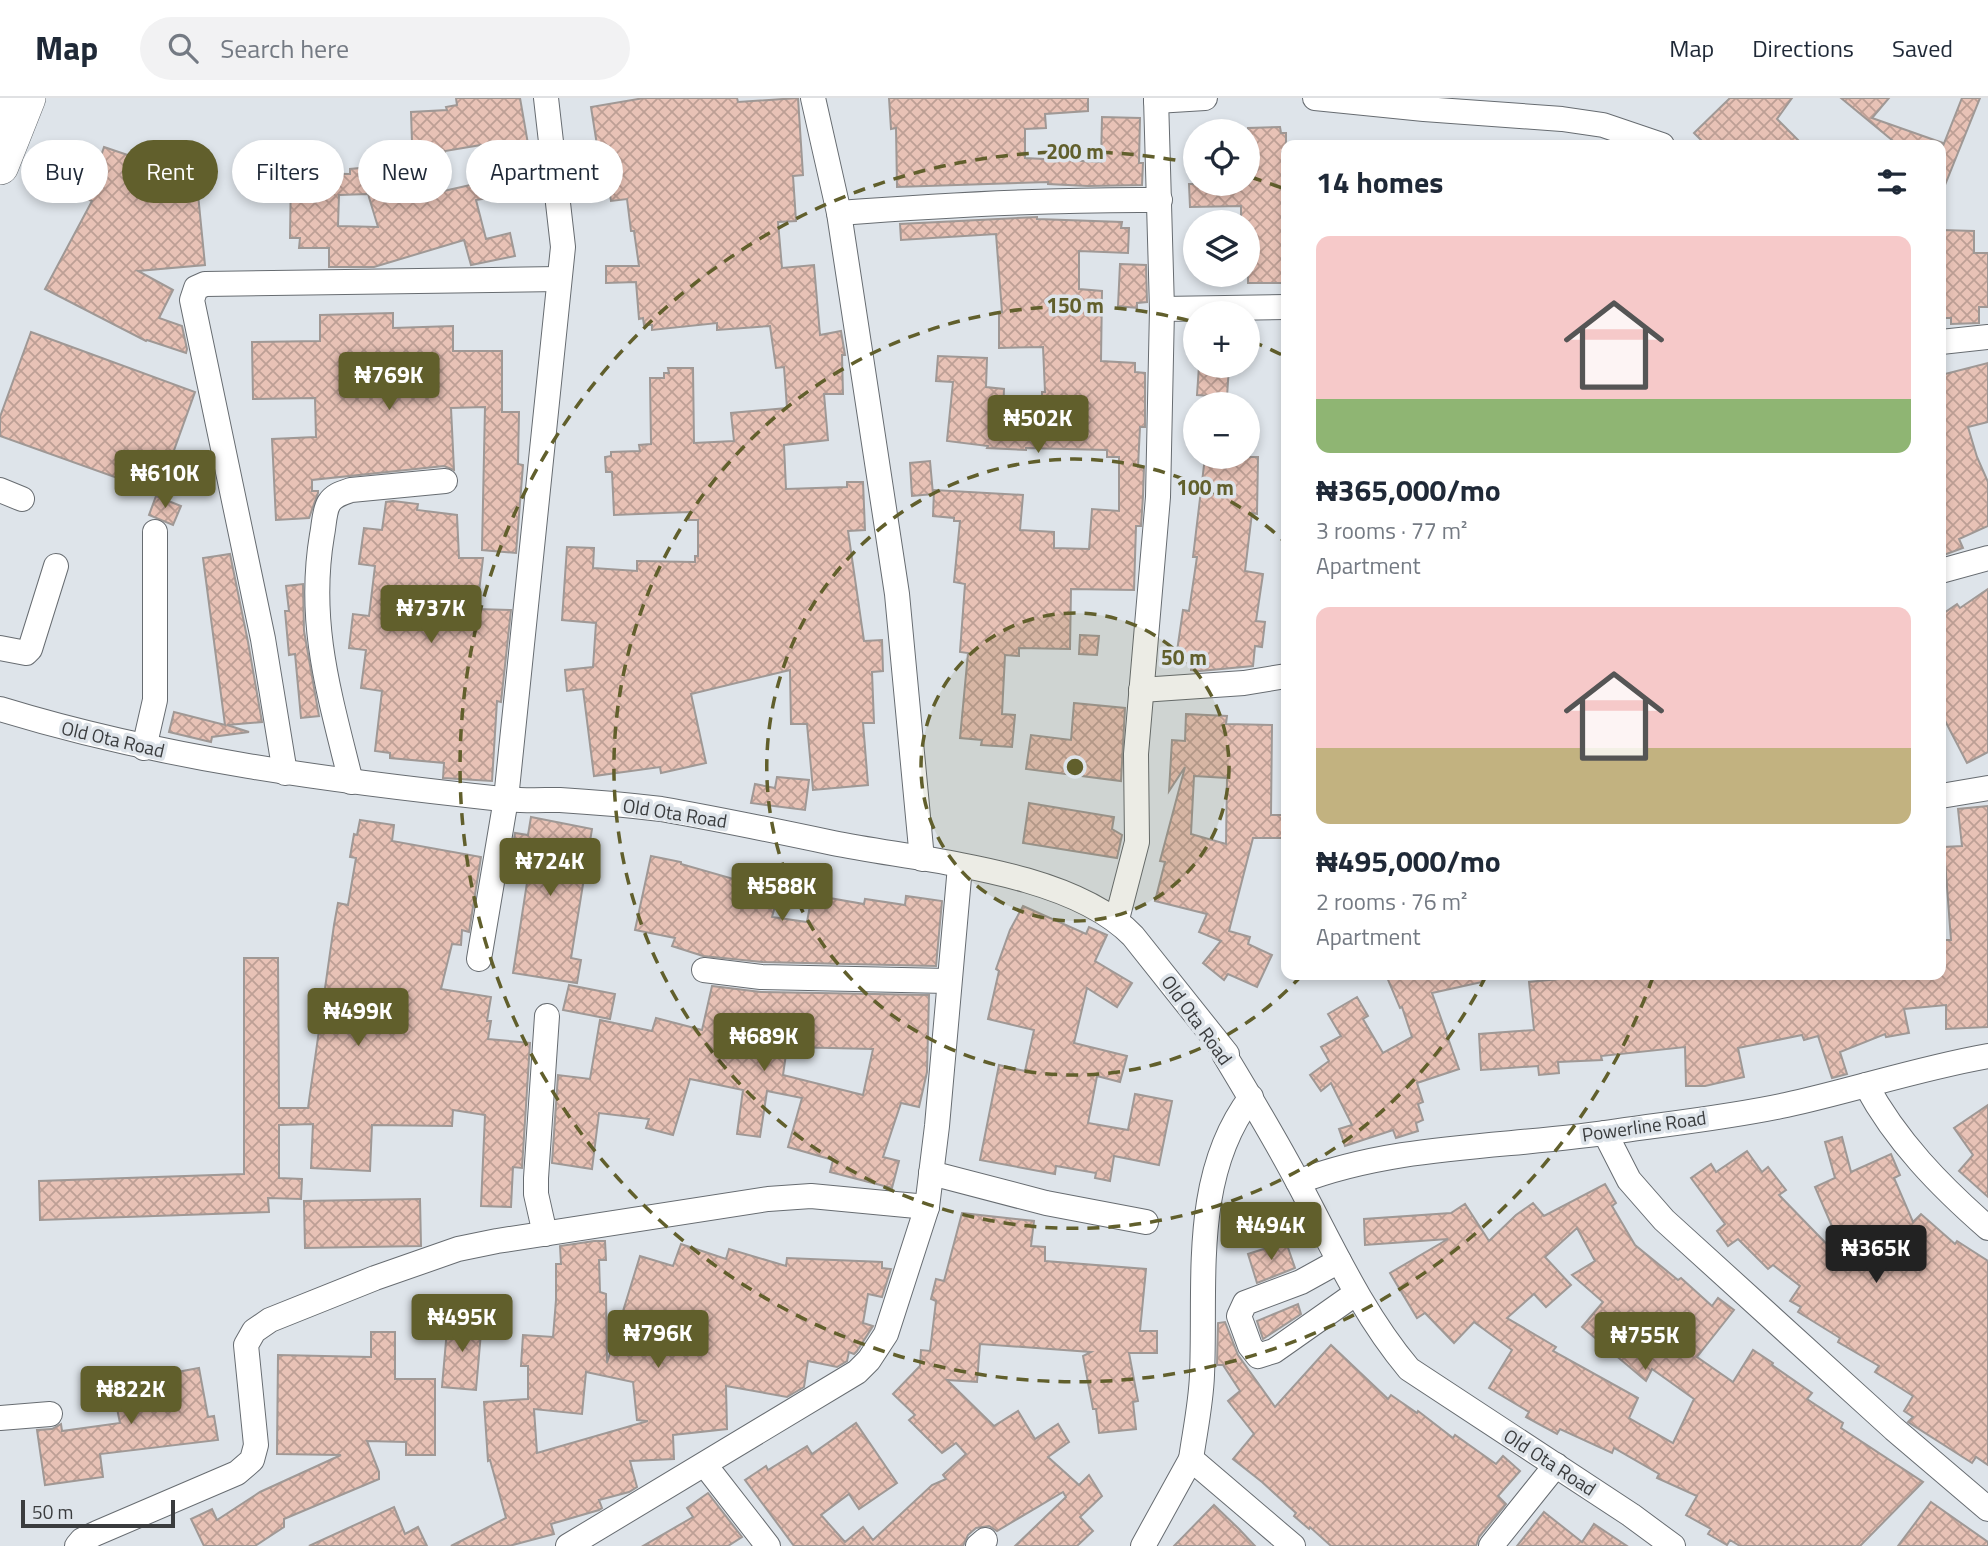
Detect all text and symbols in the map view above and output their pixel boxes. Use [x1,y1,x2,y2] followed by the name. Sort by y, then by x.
[140,17,630,80] search box
[35,23,98,73] text: Map
[164,29,202,67] icon: search
[220,29,349,68] text: Search here
[1669,30,1714,66] text: Map
[1752,30,1854,66] text: Directions
[1892,30,1953,66] text: Saved
[1183,119,1260,469] map controls
[1183,119,1260,196] button: locate
[1046,135,1104,167] text: 200 m
[21,140,108,203] chip: Buy
[122,140,218,203] chip: Rent
[232,140,344,203] chip: Filters
[358,140,452,203] chip: New
[466,140,623,203] chip: Apartment
[1316,159,1443,205] text: 14 homes
[1873,163,1911,201] icon: filters
[1183,210,1260,287] button: layers
[1551,282,1677,408] icon: home
[1046,289,1104,321] text: 150 m
[1183,301,1260,378] button: +
[340,352,438,412] pin: ₦769K
[355,357,423,392] text: ₦769K
[1183,392,1260,469] button: −
[989,396,1087,455] pin: ₦502K
[1004,400,1072,435] text: ₦502K
[116,450,214,510] pin: ₦610K
[131,455,199,490] text: ₦610K
[1316,467,1501,513] text: ₦365,000/mo
[1176,471,1234,503] text: 100 m
[1316,513,1467,548] text: 3 rooms · 77 m²
[1316,548,1421,583] text: Apartment
[382,586,480,645] pin: ₦737K
[397,590,465,625] text: ₦737K
[1161,641,1207,673] text: 50 m
[1551,653,1677,779] icon: home
[59,713,168,764] street label: Old Ota Road
[1063,755,1087,779] centre of rings
[621,790,729,835] street label: Old Ota Road
[501,838,599,898] pin: ₦724K
[1316,838,1501,884] text: ₦495,000/mo
[516,843,584,878] text: ₦724K
[733,864,831,923] pin: ₦588K
[748,868,816,903] text: ₦588K
[1316,884,1467,919] text: 2 rooms · 76 m²
[1316,919,1421,954] text: Apartment
[1155,969,1240,1071] street label: Old Ota Road
[309,988,407,1048] pin: ₦499K
[324,993,392,1028] text: ₦499K
[715,1014,813,1073] pin: ₦689K
[730,1018,798,1053] text: ₦689K
[1580,1102,1708,1149] street label: Powerline Road
[1222,1202,1320,1262] pin: ₦494K
[1237,1207,1305,1242] text: ₦494K
[1827,1226,1925,1285] pin: ₦365K
[1842,1230,1910,1265] text: ₦365K
[413,1294,511,1354] pin: ₦495K
[428,1299,496,1334] text: ₦495K
[609,1310,707,1370] pin: ₦796K
[1596,1312,1694,1372] pin: ₦755K
[624,1315,692,1350] text: ₦796K
[1611,1317,1679,1352] text: ₦755K
[82,1366,180,1426] pin: ₦822K
[97,1371,165,1406] text: ₦822K
[1498,1421,1602,1502] street label: Old Ota Road
[21,1497,175,1529] scale bar
[32,1497,73,1526] text: 50 m

